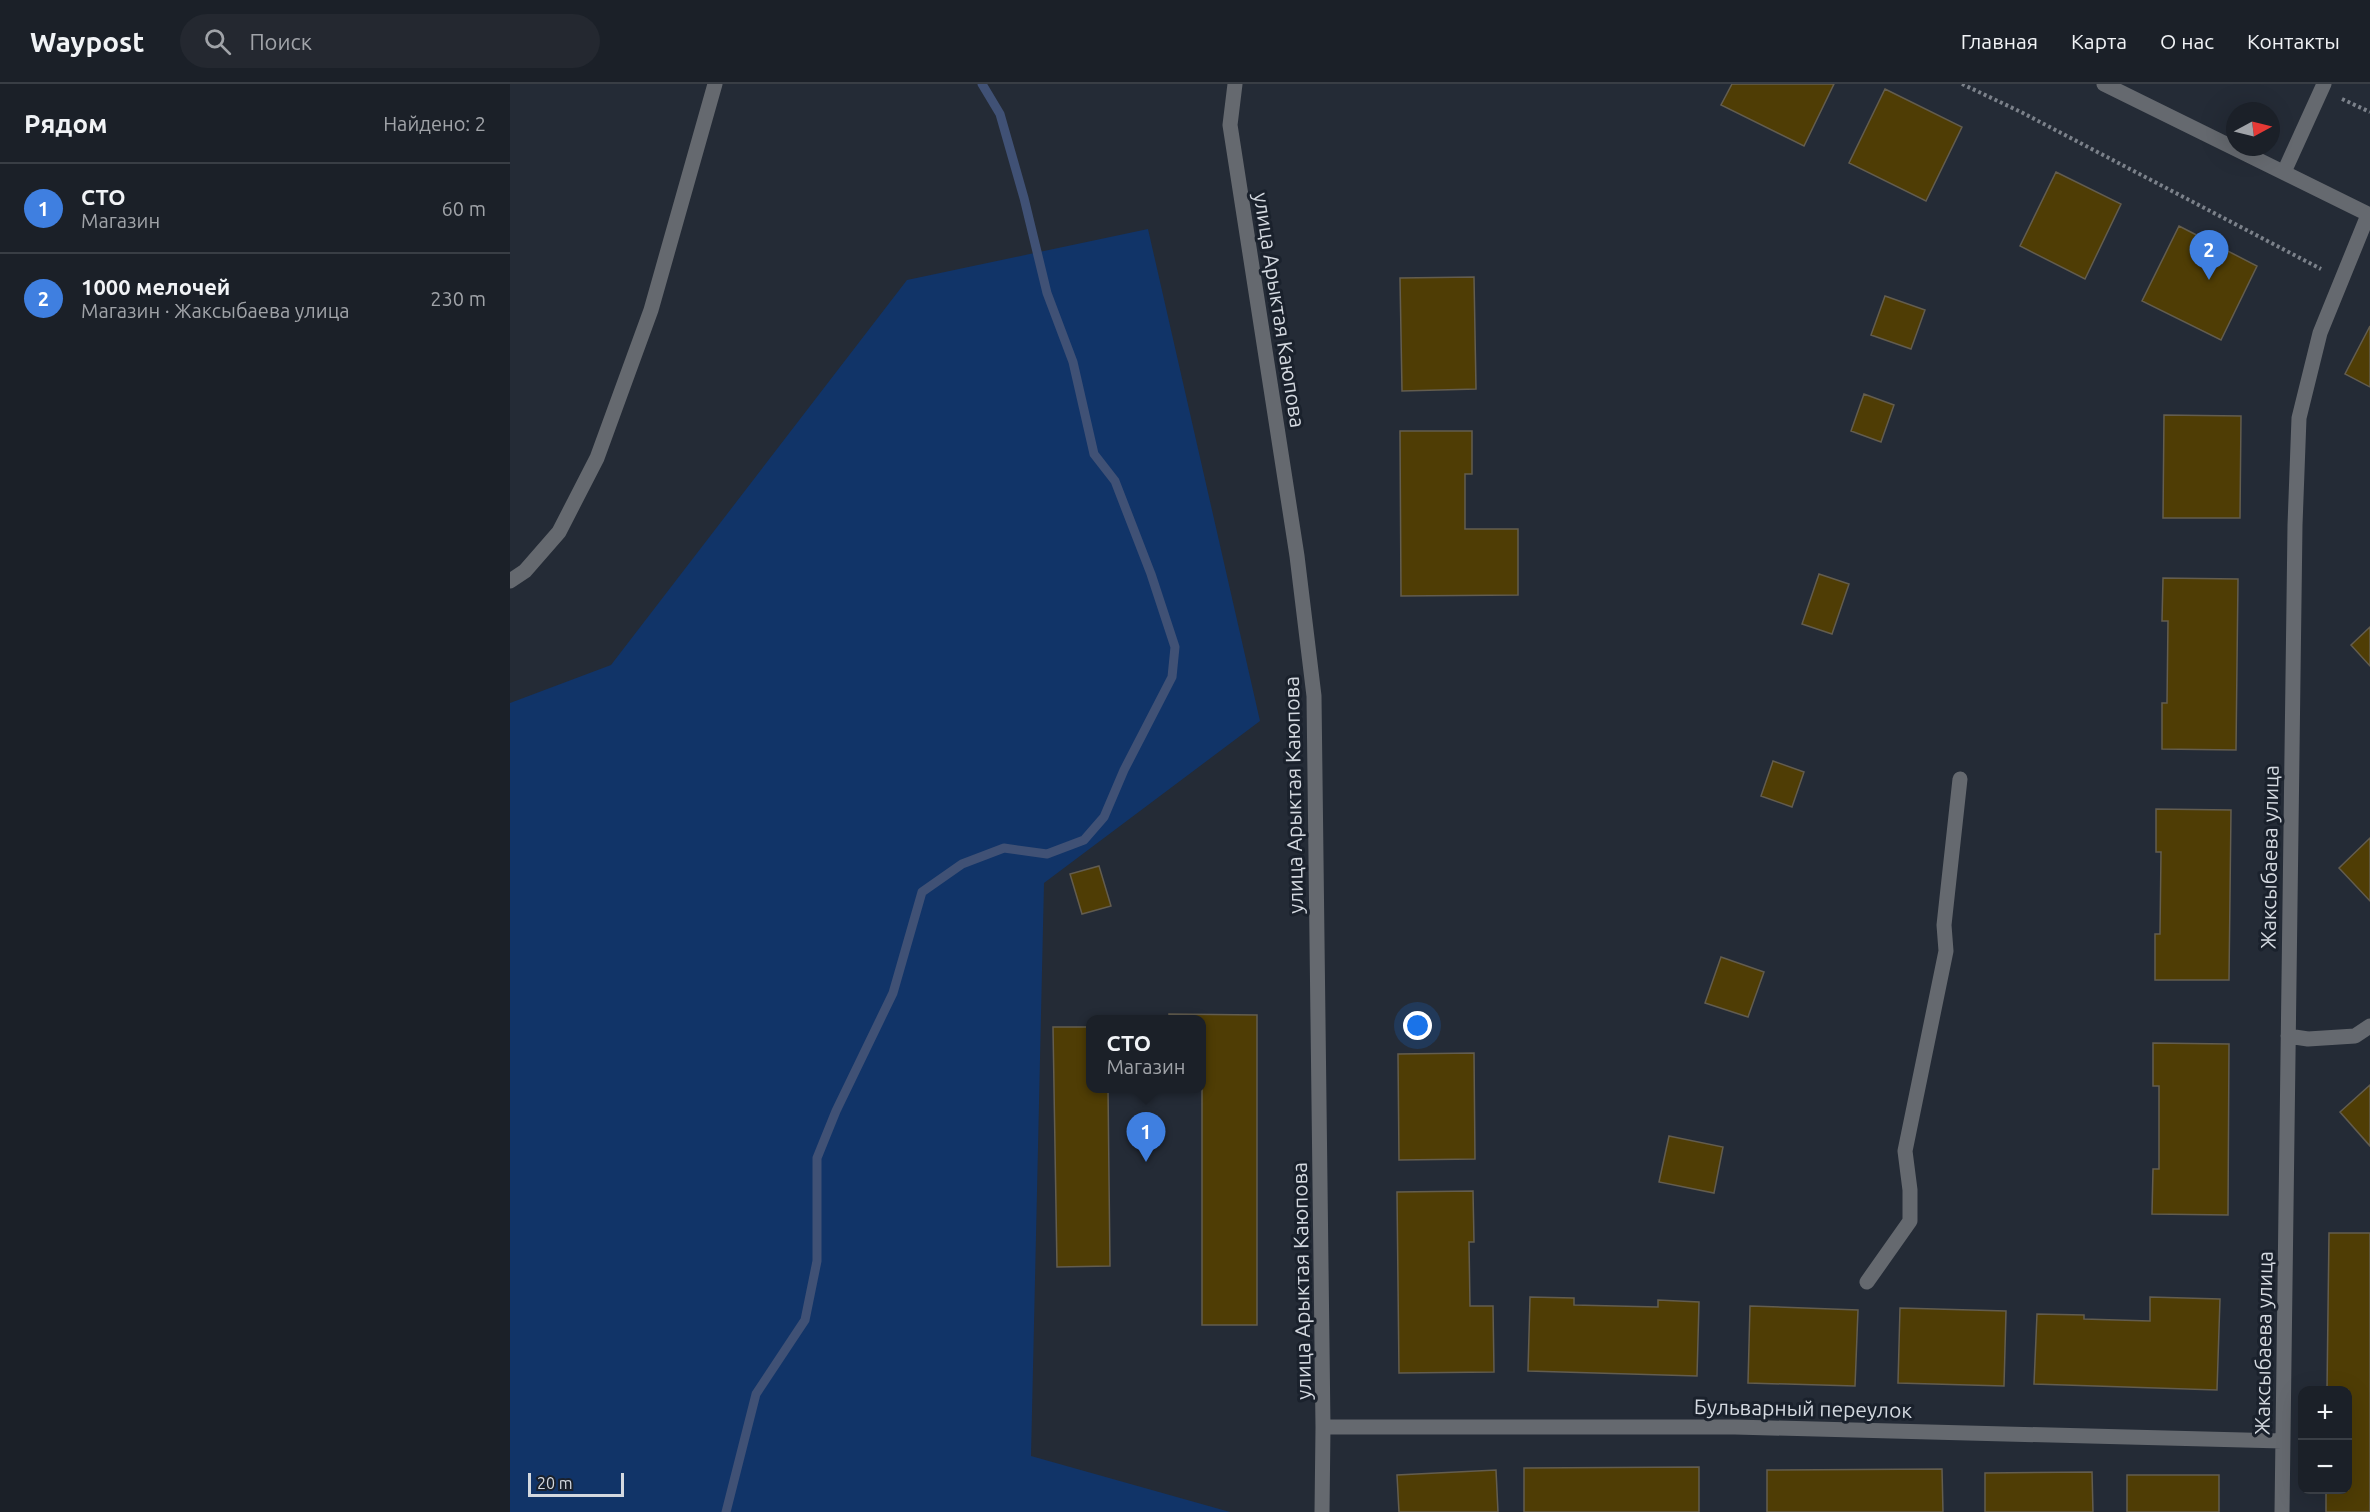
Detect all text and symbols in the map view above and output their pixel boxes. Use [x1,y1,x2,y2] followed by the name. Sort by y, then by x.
[180,14,600,68] search box
[201,25,234,58] icon: search
[30,26,144,57] text: Waypost
[249,29,312,54] text: Поиск
[1961,29,2038,53] text: Главная
[2071,29,2127,53] text: Карта
[2160,29,2214,53] text: О нас
[2247,29,2340,53] text: Контакты
[2226,102,2280,156] north arrow
[24,109,108,138] text: Рядом
[383,112,486,135] text: Найдено: 2
[81,184,126,209] text: СТО
[1250,191,1310,429] street label: улица Арыктая Каюпова
[38,197,49,220] text: 1
[442,197,486,220] text: 60 m
[81,209,160,232] text: Магазин
[2190,230,2228,280] pin: 2
[81,274,230,299] text: 1000 мелочей
[38,287,49,310] text: 2
[430,287,486,310] text: 230 m
[81,299,350,322] text: Магазин · Жаксыбаева улица
[1279,676,1307,914] street label: улица Арыктая Каюпова
[2255,765,2283,949] street label: Жаксыбаева улица
[1403,1011,1432,1040] your location
[1086,1015,1206,1093] popup
[1106,1030,1151,1055] text: СТО
[1106,1055,1186,1078] text: Магазин
[1126,1112,1166,1162] pin: 1
[1287,1162,1315,1400] street label: улица Арыктая Каюпова
[2249,1251,2277,1435] street label: Жаксыбаева улица
[2298,1386,2352,1494] map controls
[2298,1386,2352,1440] button: +
[1694,1394,1913,1422] street label: Бульварный переулок
[2298,1440,2352,1494] button: −
[528,1470,624,1498] scale bar
[537,1474,573,1492] text: 20 m

